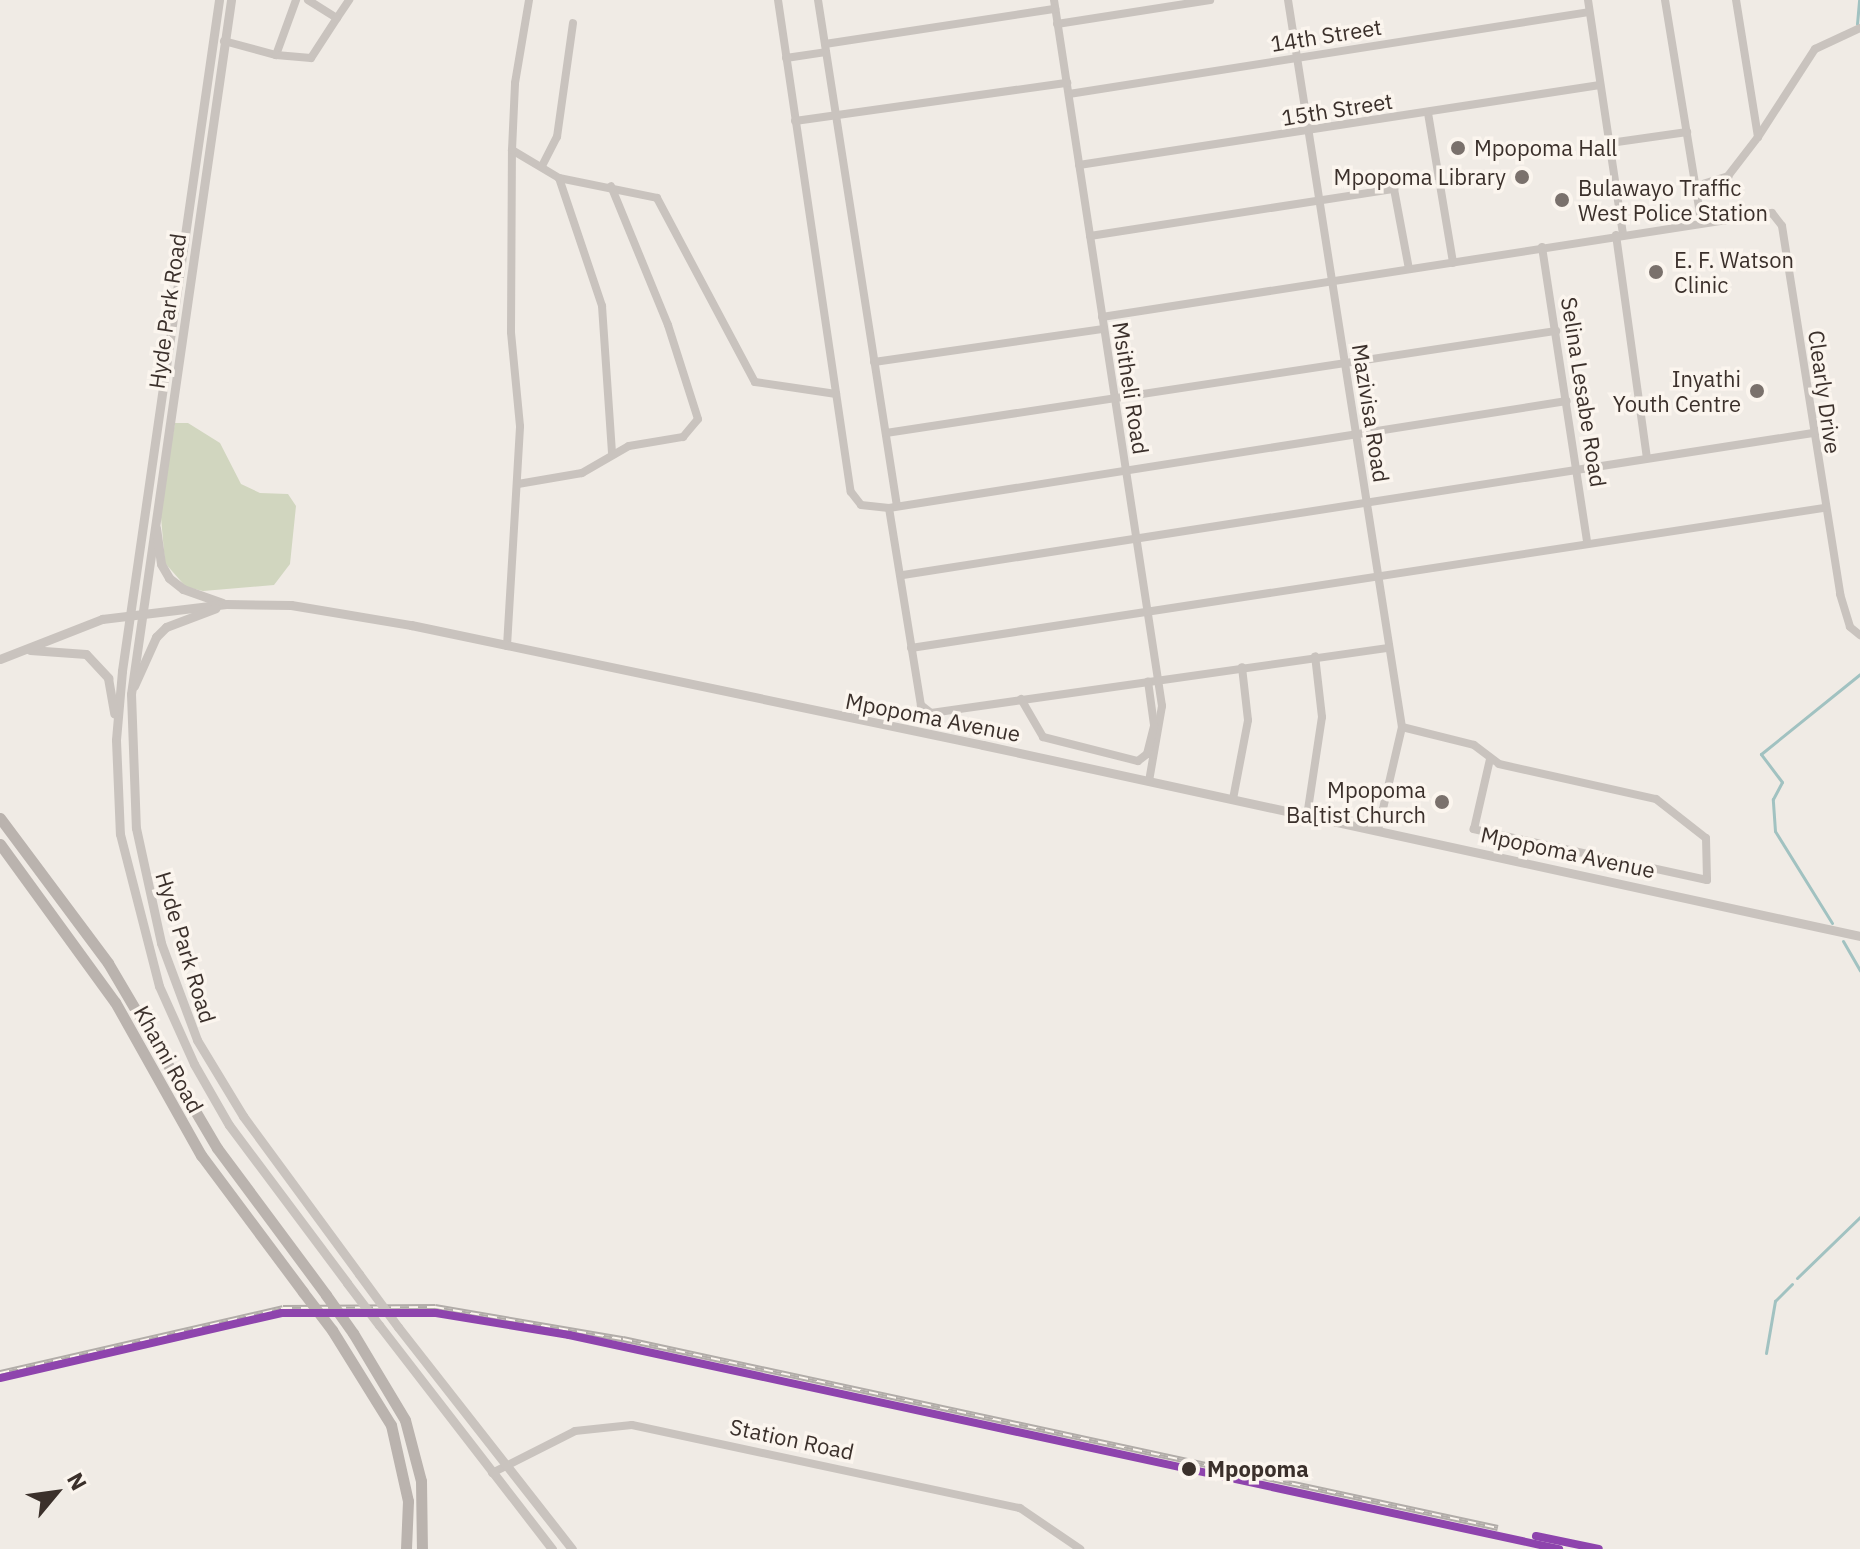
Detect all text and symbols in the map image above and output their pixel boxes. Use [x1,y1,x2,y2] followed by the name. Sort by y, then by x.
[1269,13,1383,57] street label: 14th Street
[1280,87,1394,131] street label: 15th Street
[1474,135,1617,161] place label: Mpopoma Hall
[1449,139,1467,157] marker: Mpopoma Hall
[1334,164,1506,190] place label: Mpopoma Library
[1513,168,1531,186] marker: Mpopoma Library
[1578,174,1768,226] place label: Bulawayo Traffic West Police Station
[1553,191,1571,209] marker: Bulawayo Traffic West Police Station
[143,232,191,390] street label: Hyde Park Road
[1674,246,1794,298] place label: E. F. Watson Clinic
[1645,261,1667,283] marker: E. F. Watson Clinic
[1556,295,1612,489] street label: Selina Lesabe Road
[1108,320,1154,456] street label: Msitheli Road
[1803,328,1847,456] street label: Clearly Drive
[1347,342,1395,484] street label: Mazivisa Road
[1613,365,1741,416] place label: Inyathi Youth Centre
[1748,382,1766,400] marker: Inyathi Youth Centre
[843,687,1023,747] street label: Mpopoma Avenue
[1286,776,1426,828] place label: Mpopoma Ba[tist Church
[1433,793,1451,811] marker: Mpopoma Ba[tist Church
[1478,821,1658,883] street label: Mpopoma Avenue
[150,868,222,1026] street label: Hyde Park Road
[129,1001,209,1117] street label: Khami Road
[728,1413,856,1465] street label: Station Road
[16,1453,96,1533] north arrow
[1207,1456,1309,1482] place label: Mpopoma
[1178,1458,1200,1480] marker: Mpopoma
[61,1467,94,1495] text: N

